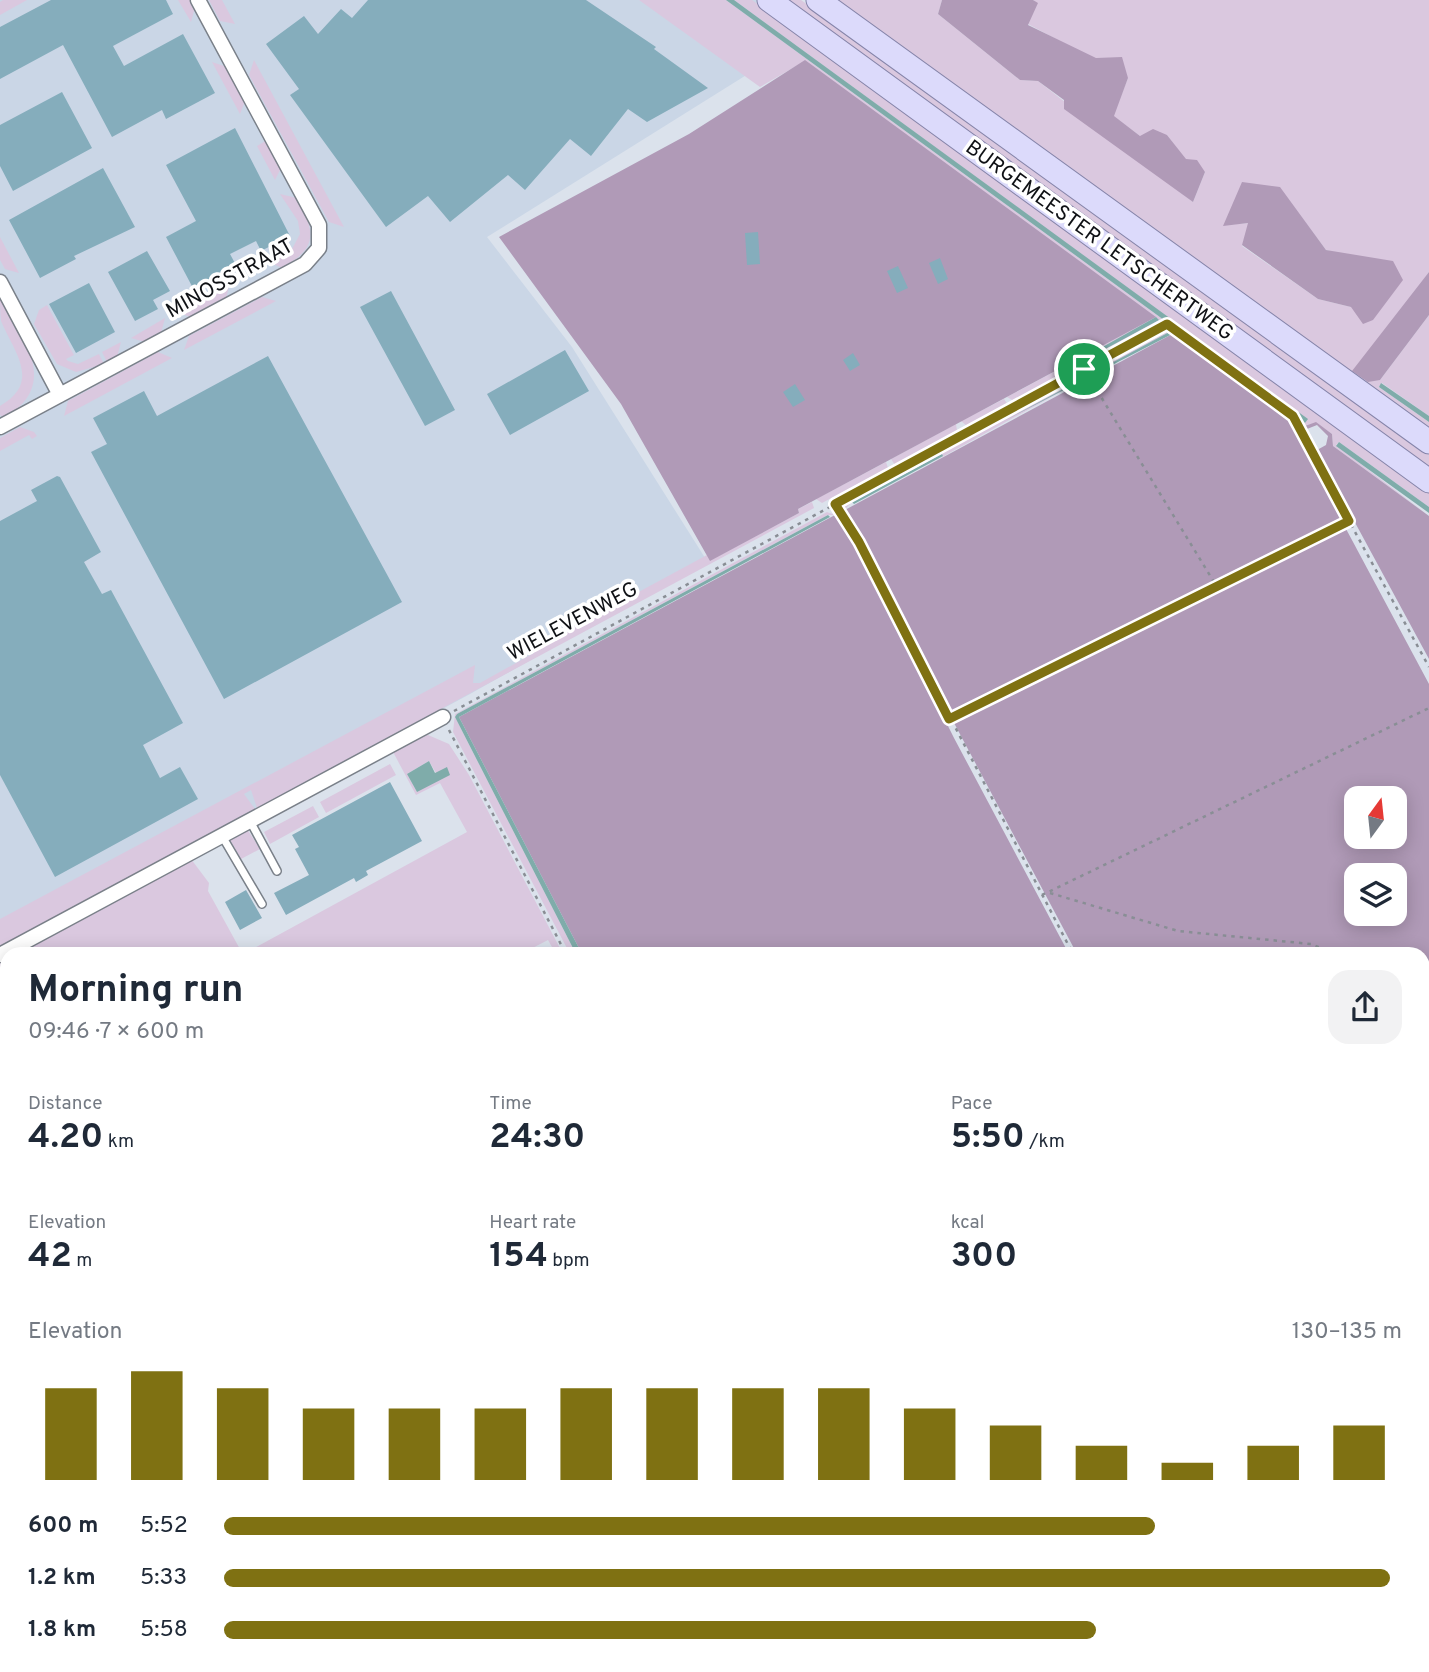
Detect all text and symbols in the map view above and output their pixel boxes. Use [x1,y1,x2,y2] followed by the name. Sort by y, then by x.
[960,135,1238,347] street label: BURGEMEESTER LETSCHERTWEG
[162,233,298,325] street label: MINOSSTRAAT
[1054,339,1114,399] pin
[1065,350,1103,388] icon: arrive
[503,576,643,668] street label: WIELEVENWEG
[1344,786,1407,849] north arrow
[1344,786,1407,926] map controls
[1344,863,1407,926] button: layers
[28,967,244,1016] text: Morning run
[1328,970,1402,1044] button: share
[28,1018,204,1047] text: 09:46 · 7 × 600 m
[28,1092,103,1116] text: Distance
[489,1092,532,1116] text: Time
[951,1092,992,1116] text: Pace
[28,1116,103,1160] text: 4.20
[489,1116,585,1160] text: 24:30
[951,1116,1025,1160] text: 5:50
[103,1130,134,1154] text: km
[1025,1130,1065,1154] text: /km
[28,1211,106,1235] text: Elevation
[489,1211,576,1235] text: Heart rate
[951,1211,984,1235] text: kcal
[28,1235,72,1279] text: 42
[489,1235,548,1279] text: 154
[951,1235,1017,1279] text: 300
[72,1249,92,1273] text: m
[548,1249,590,1273] text: bpm
[28,1318,123,1347] text: Elevation
[1292,1318,1402,1347] text: 130–135 m
[28,1512,98,1541] text: 600 m
[140,1512,188,1541] text: 5:52
[28,1564,96,1593] text: 1.2 km
[140,1564,187,1593] text: 5:33
[28,1616,96,1645] text: 1.8 km
[140,1616,188,1645] text: 5:58

